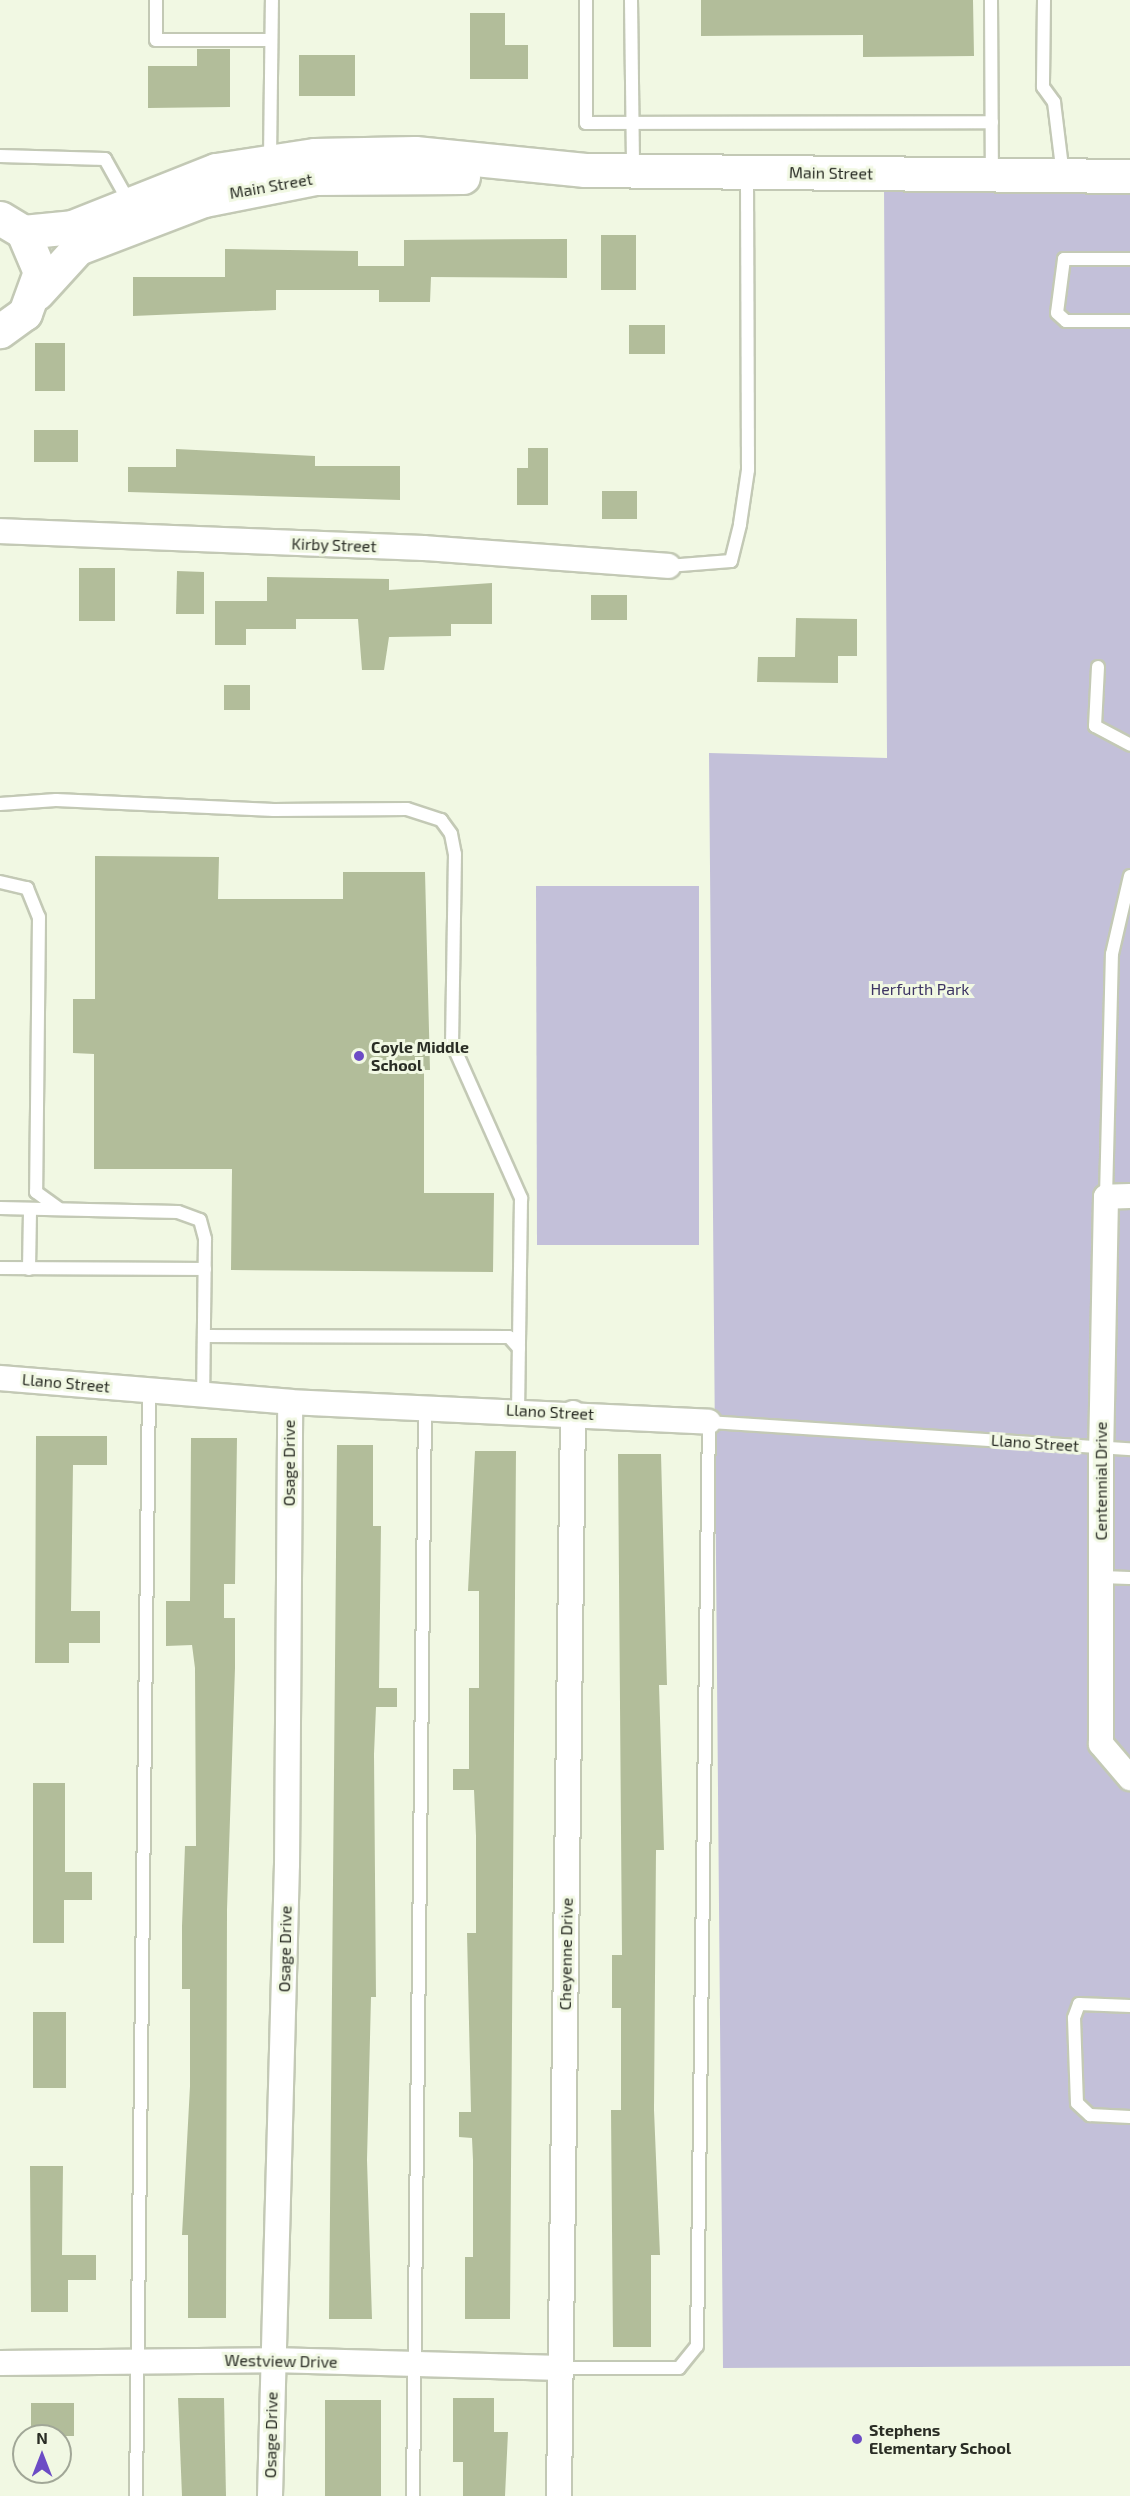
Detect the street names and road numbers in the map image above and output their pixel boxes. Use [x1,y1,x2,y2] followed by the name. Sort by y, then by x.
[789,163,873,183] street label: Main Street
[228,169,314,203] street label: Main Street
[291,534,377,556] street label: Kirby Street
[21,1370,111,1396] street label: Llano Street
[505,1400,595,1424] street label: Llano Street
[279,1420,299,1506] street label: Osage Drive
[1091,1421,1111,1541] street label: Centennial Drive
[990,1430,1080,1456] street label: Llano Street
[555,1898,577,2010] street label: Cheyenne Drive
[275,1906,295,1992] street label: Osage Drive
[224,2350,338,2372] street label: Westview Drive
[261,2392,281,2478] street label: Osage Drive

